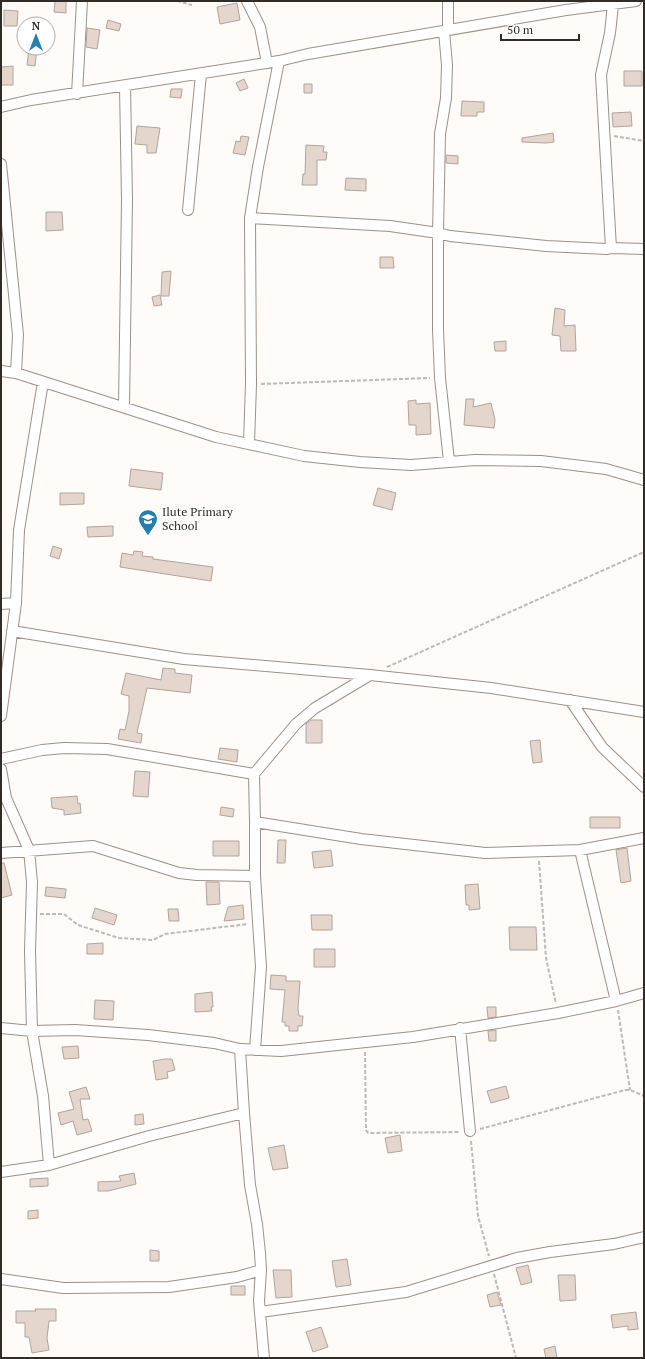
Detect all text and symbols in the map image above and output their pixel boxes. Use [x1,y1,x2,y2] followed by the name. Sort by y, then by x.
[16,16,56,56] north arrow
[501,16,579,42] scale bar
[32,19,41,33] text: N
[507,22,534,37] text: 50 m
[162,504,234,533] place label: Ilute Primary School
[137,508,159,536] school or university icon: Ilute Primary School

